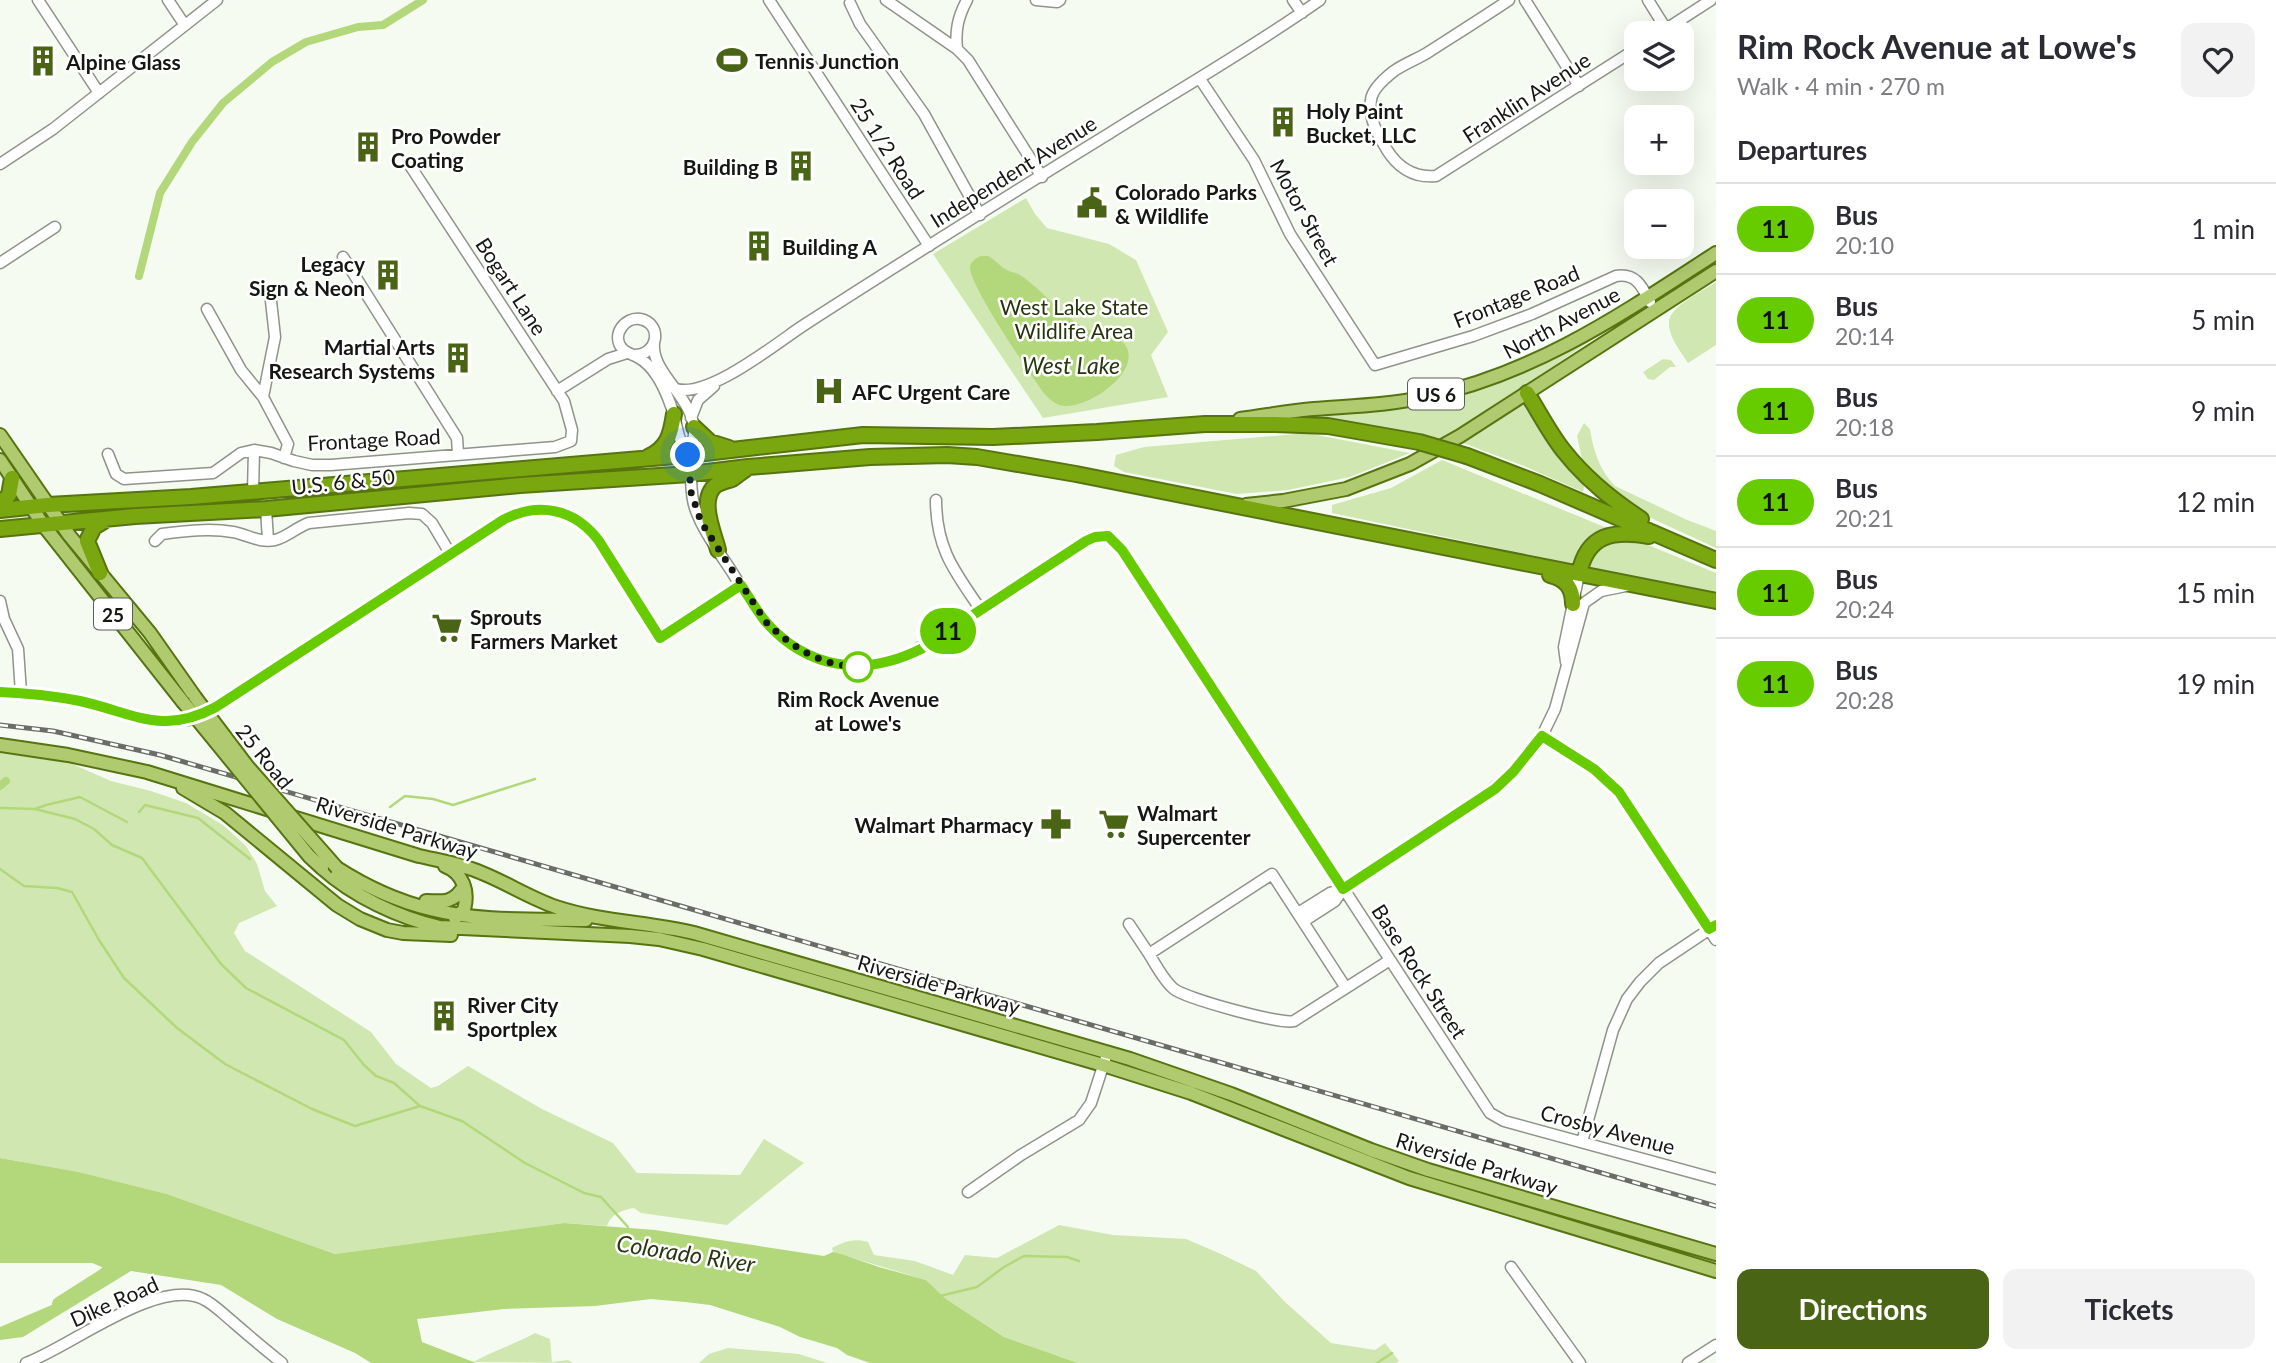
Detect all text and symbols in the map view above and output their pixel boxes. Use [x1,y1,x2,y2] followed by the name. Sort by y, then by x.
[1624,21,1694,259] map controls
[1624,21,1694,91] button: layers
[2181,23,2255,97] button: heart
[1737,26,2137,66] text: Rim Rock Avenue at Lowe's
[715,43,749,77] sports icon: Tennis Junction
[26,44,60,78] building icon: Alpine Glass
[1457,46,1595,148] street label: Franklin Avenue
[755,48,899,73] place label: Tennis Junction
[65,49,181,74] place label: Alpine Glass
[1737,72,1945,100] text: Walk · 4 min · 270 m
[846,93,930,203] street label: 25 1/2 Road
[1306,98,1417,147] place label: Holy Paint Bucket, LLC
[1266,105,1300,139] building icon: Holy Paint Bucket, LLC
[1624,105,1694,175] button: +
[925,110,1101,232] street label: Independent Avenue
[391,123,501,172] place label: Pro Powder Coating
[351,130,385,164] building icon: Pro Powder Coating
[1737,134,1867,166] text: Departures
[784,149,818,183] building icon: Building B
[683,154,778,179] place label: Building B
[1265,154,1345,270] street label: Motor Street
[1115,179,1257,228] place label: Colorado Parks & Wildlife
[1075,186,1109,220] public building icon: Colorado Parks & Wildlife
[1624,189,1694,259] button: −
[1835,199,1878,231] text: Bus
[2191,213,2255,245] text: 1 min
[1762,214,1789,243] text: 11
[742,229,776,263] building icon: Building A
[1835,231,1894,259] text: 20:10
[471,233,553,339] street label: Bogart Lane
[782,234,878,259] place label: Building A
[249,251,366,300] place label: Legacy Sign & Neon
[371,258,405,292] building icon: Legacy Sign & Neon
[1449,259,1583,333] street label: Frontage Road
[1498,281,1624,363] street label: North Avenue
[1835,290,1878,322] text: Bus
[1000,294,1148,343] park label: West Lake State Wildlife Area
[2191,304,2255,336] text: 5 min
[1762,305,1789,334] text: 11
[1835,322,1894,350] text: 20:14
[268,334,435,383] place label: Martial Arts Research Systems
[441,341,475,375] building icon: Martial Arts Research Systems
[1022,351,1120,379] water label: West Lake
[812,374,846,408] hospital icon: AFC Urgent Care
[1408,378,1464,410] road number: US 6
[851,379,1010,404] place label: AFC Urgent Care
[1835,381,1878,413] text: Bus
[2191,395,2255,427] text: 9 min
[1762,396,1789,425] text: 11
[1835,413,1894,441] text: 20:18
[307,423,441,455] street label: Frontage Road
[670,437,705,472] your location
[290,463,396,499] street label: U.S. 6 & 50
[1835,472,1878,504] text: Bus
[2176,486,2255,518] text: 12 min
[1762,487,1789,516] text: 11
[1835,504,1894,532] text: 20:21
[1835,563,1878,595] text: Bus
[2176,577,2255,609] text: 15 min
[1762,578,1789,607] text: 11
[1835,595,1894,623] text: 20:24
[94,598,132,629] road number: 25
[470,604,618,653] place label: Sprouts Farmers Market
[916,608,979,654] line badge: 11
[430,611,464,645] supermarket icon: Sprouts Farmers Market
[934,616,962,645] text: 11
[843,652,873,682] marker: Rim Rock Avenue at Lowe's
[1835,654,1878,686] text: Bus
[2176,668,2255,700] text: 19 min
[1762,669,1789,698] text: 11
[777,686,939,735] place label: Rim Rock Avenue at Lowe's
[1835,686,1894,714] text: 20:28
[231,718,299,794] street label: 25 Road
[313,790,481,864] street label: Riverside Parkway
[1137,800,1251,849] place label: Walmart Supercenter
[1039,807,1073,841] pharmacy icon: Walmart Pharmacy
[1097,807,1131,841] supermarket icon: Walmart Supercenter
[855,812,1034,837] place label: Walmart Pharmacy
[1367,899,1473,1043] street label: Base Rock Street
[855,949,1023,1019] street label: Riverside Parkway
[467,992,559,1041] place label: River City Sportplex
[427,999,461,1033] building icon: River City Sportplex
[1538,1099,1678,1159] street label: Crosby Avenue
[1393,1126,1561,1200] street label: Riverside Parkway
[615,1228,758,1278] water label: Colorado River
[1737,1269,1989,1349] button: Directions
[2003,1269,2255,1349] button: Tickets
[66,1270,162,1332] street label: Dike Road

